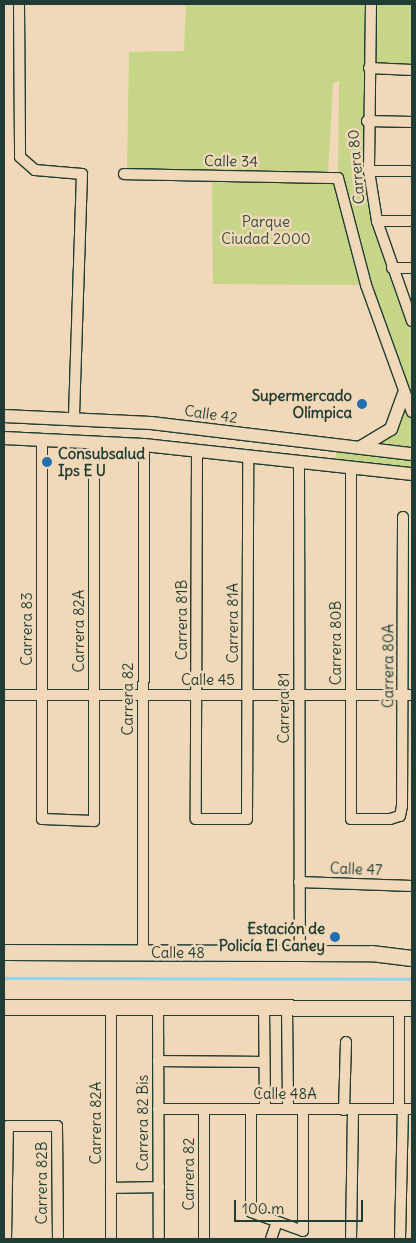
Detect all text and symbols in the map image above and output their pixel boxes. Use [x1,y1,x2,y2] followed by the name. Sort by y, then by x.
[344,129,368,205] street label: Carrera 80
[204,152,258,170] street label: Calle 34
[221,212,311,247] park label: Parque Ciudad 2000
[252,386,352,421] place label: Supermercado Olímpica
[356,398,368,410] marker: Supermercado Olímpica
[183,401,239,427] street label: Calle 42
[58,444,145,479] place label: Consubsalud Ips E U
[40,455,54,469] marker: Consubsalud Ips E U
[173,580,191,660] street label: Carrera 81B
[224,583,242,663] street label: Carrera 81A
[70,590,88,672] street label: Carrera 82A
[18,592,36,666] street label: Carrera 83
[327,601,345,685] street label: Carrera 80B
[379,624,397,708] street label: Carrera 80A
[119,662,137,736] street label: Carrera 82
[181,671,235,689] street label: Calle 45
[275,673,293,743] street label: Carrera 81
[329,859,383,879] street label: Calle 47
[219,919,325,954] place label: Estación de Policía El Caney
[329,931,341,943] marker: Estación de Policía El Caney
[151,944,205,962] street label: Calle 48
[134,1075,152,1171] street label: Carrera 82 Bis
[87,1082,105,1164] street label: Carrera 82A
[253,1085,317,1103] street label: Calle 48A
[180,1137,198,1211] street label: Carrera 82
[33,1142,51,1224] street label: Carrera 82B
[236,1190,365,1222] scale bar
[242,1199,284,1218] text: 100 m

